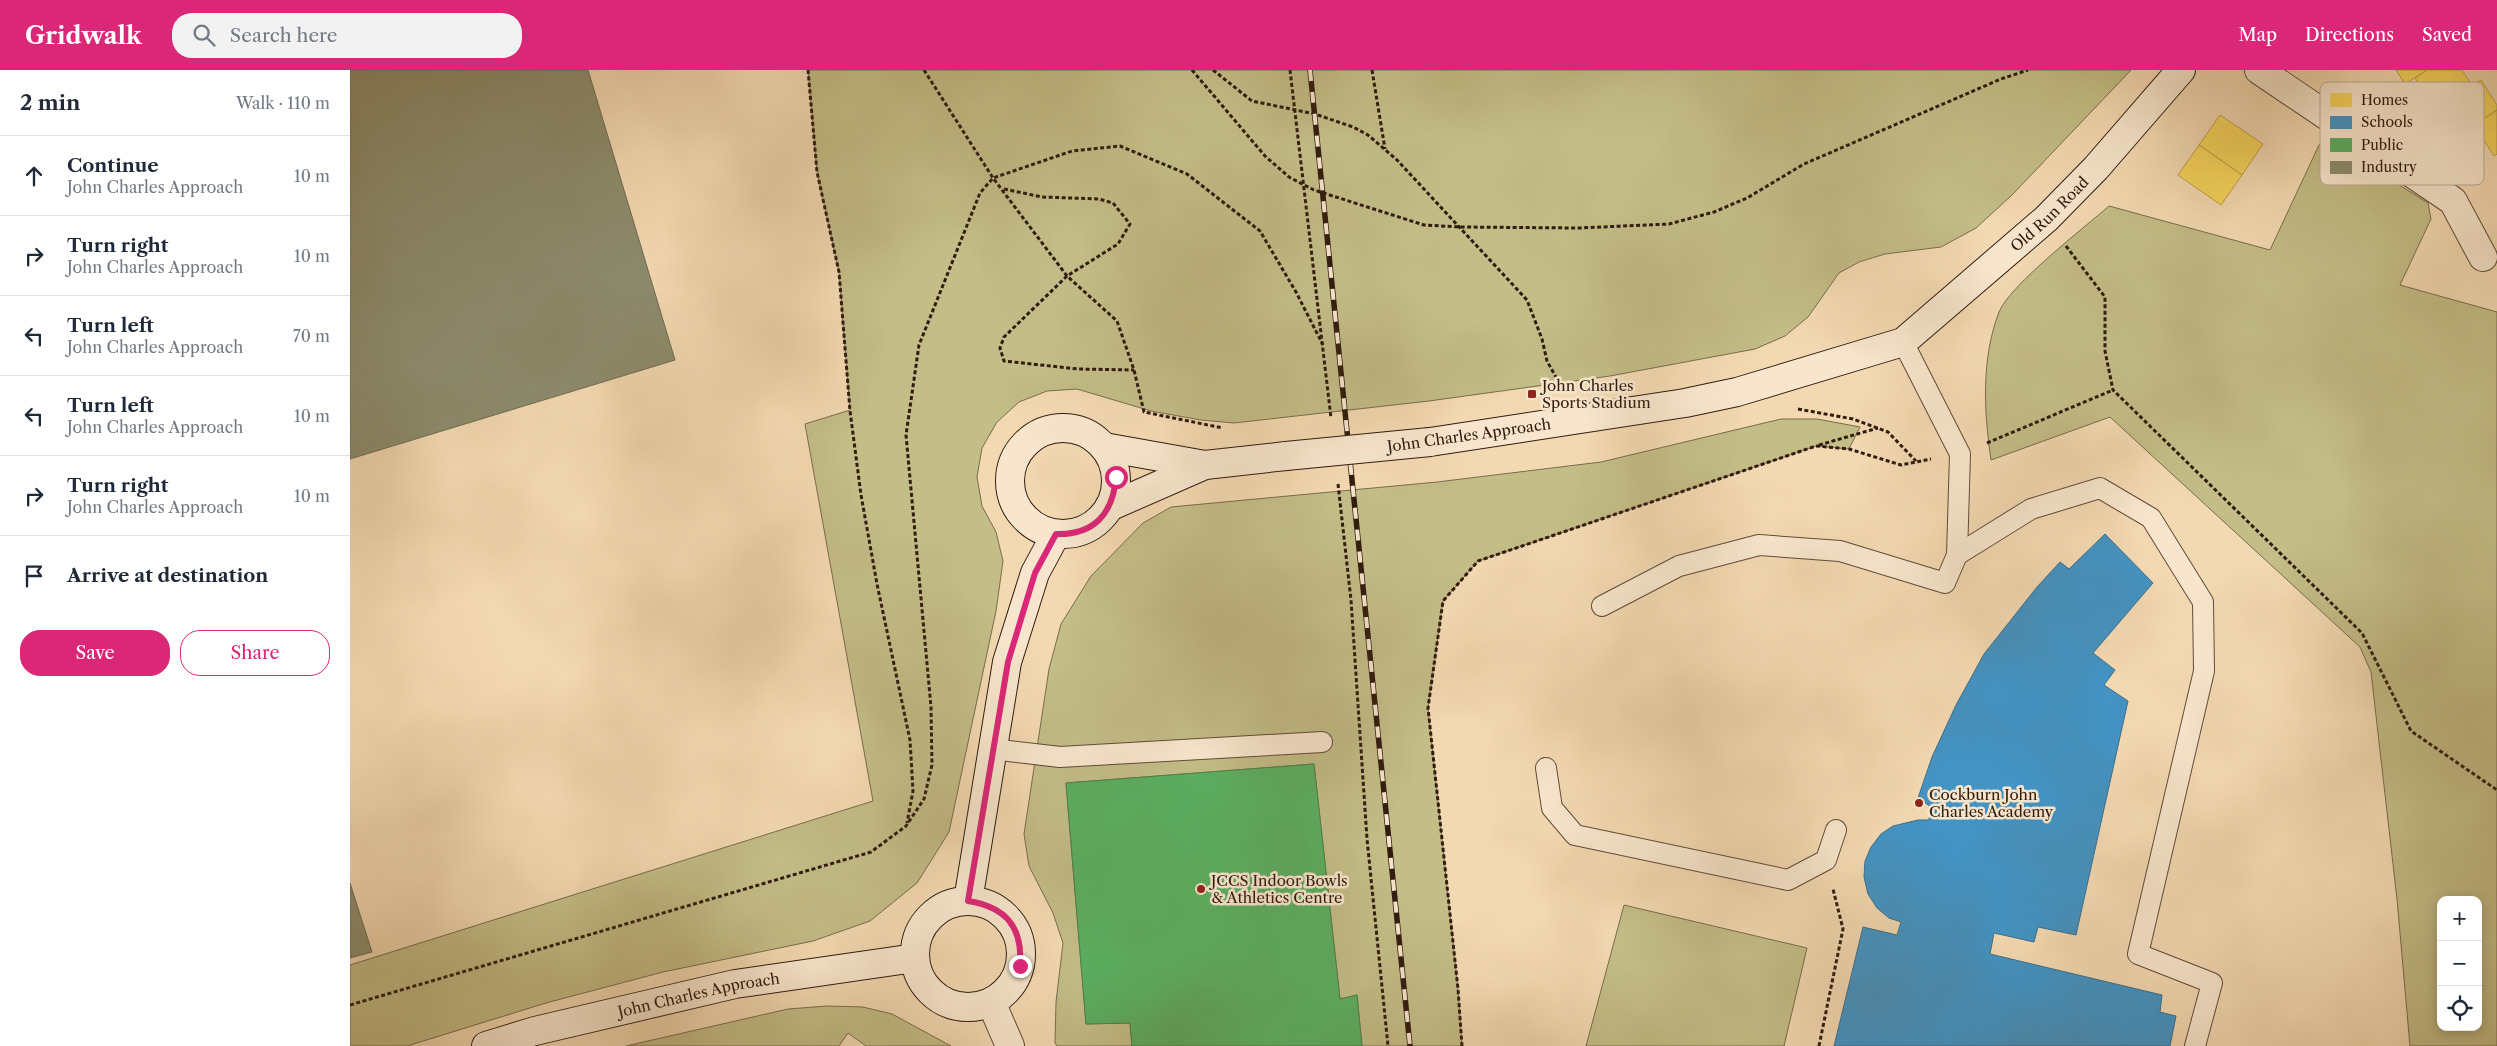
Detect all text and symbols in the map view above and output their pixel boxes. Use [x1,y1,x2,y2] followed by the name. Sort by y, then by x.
[172,13,522,58] search box
[25,21,142,50] text: Gridwalk
[190,21,218,49] icon: search
[230,24,338,47] text: Search here
[2238,24,2277,46] text: Map
[2305,24,2394,46] text: Directions
[2422,24,2472,46] text: Saved
[2320,82,2484,185] legend
[20,90,80,115] text: 2 min
[2361,91,2408,109] text: Homes
[236,93,330,113] text: Walk · 110 m
[2361,113,2413,131] text: Schools
[2361,136,2403,154] text: Public
[67,154,159,177] text: Continue
[2361,158,2417,176] text: Industry
[20,162,48,190] icon: ahead
[294,166,330,186] text: 10 m
[2006,172,2092,255] street label: Old Run Road
[67,177,243,197] text: John Charles Approach
[67,234,168,257] text: Turn right
[20,242,48,270] icon: right
[294,246,330,266] text: 10 m
[67,257,243,277] text: John Charles Approach
[67,314,154,337] text: Turn left
[20,322,48,350] icon: left
[293,326,330,346] text: 70 m
[67,337,243,357] text: John Charles Approach
[1540,376,1651,412] place label: John Charles Sports Stadium
[1526,388,1538,400] marker: John Charles Sports Stadium
[67,394,154,417] text: Turn left
[20,402,48,430] icon: left
[294,406,330,426] text: 10 m
[1384,414,1553,456] street label: John Charles Approach
[67,417,243,437] text: John Charles Approach
[1105,466,1128,489] route start
[67,474,168,497] text: Turn right
[20,482,48,510] icon: right
[294,486,330,506] text: 10 m
[67,497,243,517] text: John Charles Approach
[20,562,48,590] icon: arrive
[67,564,268,587] text: Arrive at destination
[20,630,170,676] button: Save
[180,630,330,676] button: Share
[1929,785,2054,821] place label: Cockburn John Charles Academy
[1913,797,1925,809] marker: Cockburn John Charles Academy
[1209,871,1348,907] place label: JCCS Indoor Bowls & Athletics Centre
[1195,883,1207,895] marker: JCCS Indoor Bowls & Athletics Centre
[2437,896,2482,1031] map controls
[2437,896,2482,941] button: +
[2437,941,2482,986] button: −
[1009,955,1032,978] route end
[614,968,781,1021] street label: John Charles Approach
[2437,986,2482,1031] button: locate

